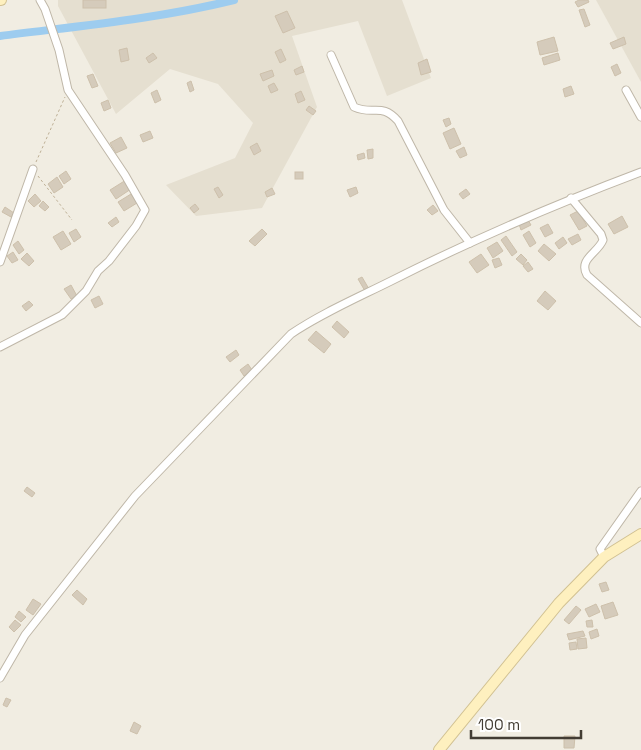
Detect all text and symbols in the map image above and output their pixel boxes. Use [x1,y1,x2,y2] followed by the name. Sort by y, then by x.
[471,708,581,740] scale bar
[478,715,520,734] text: 100 m

